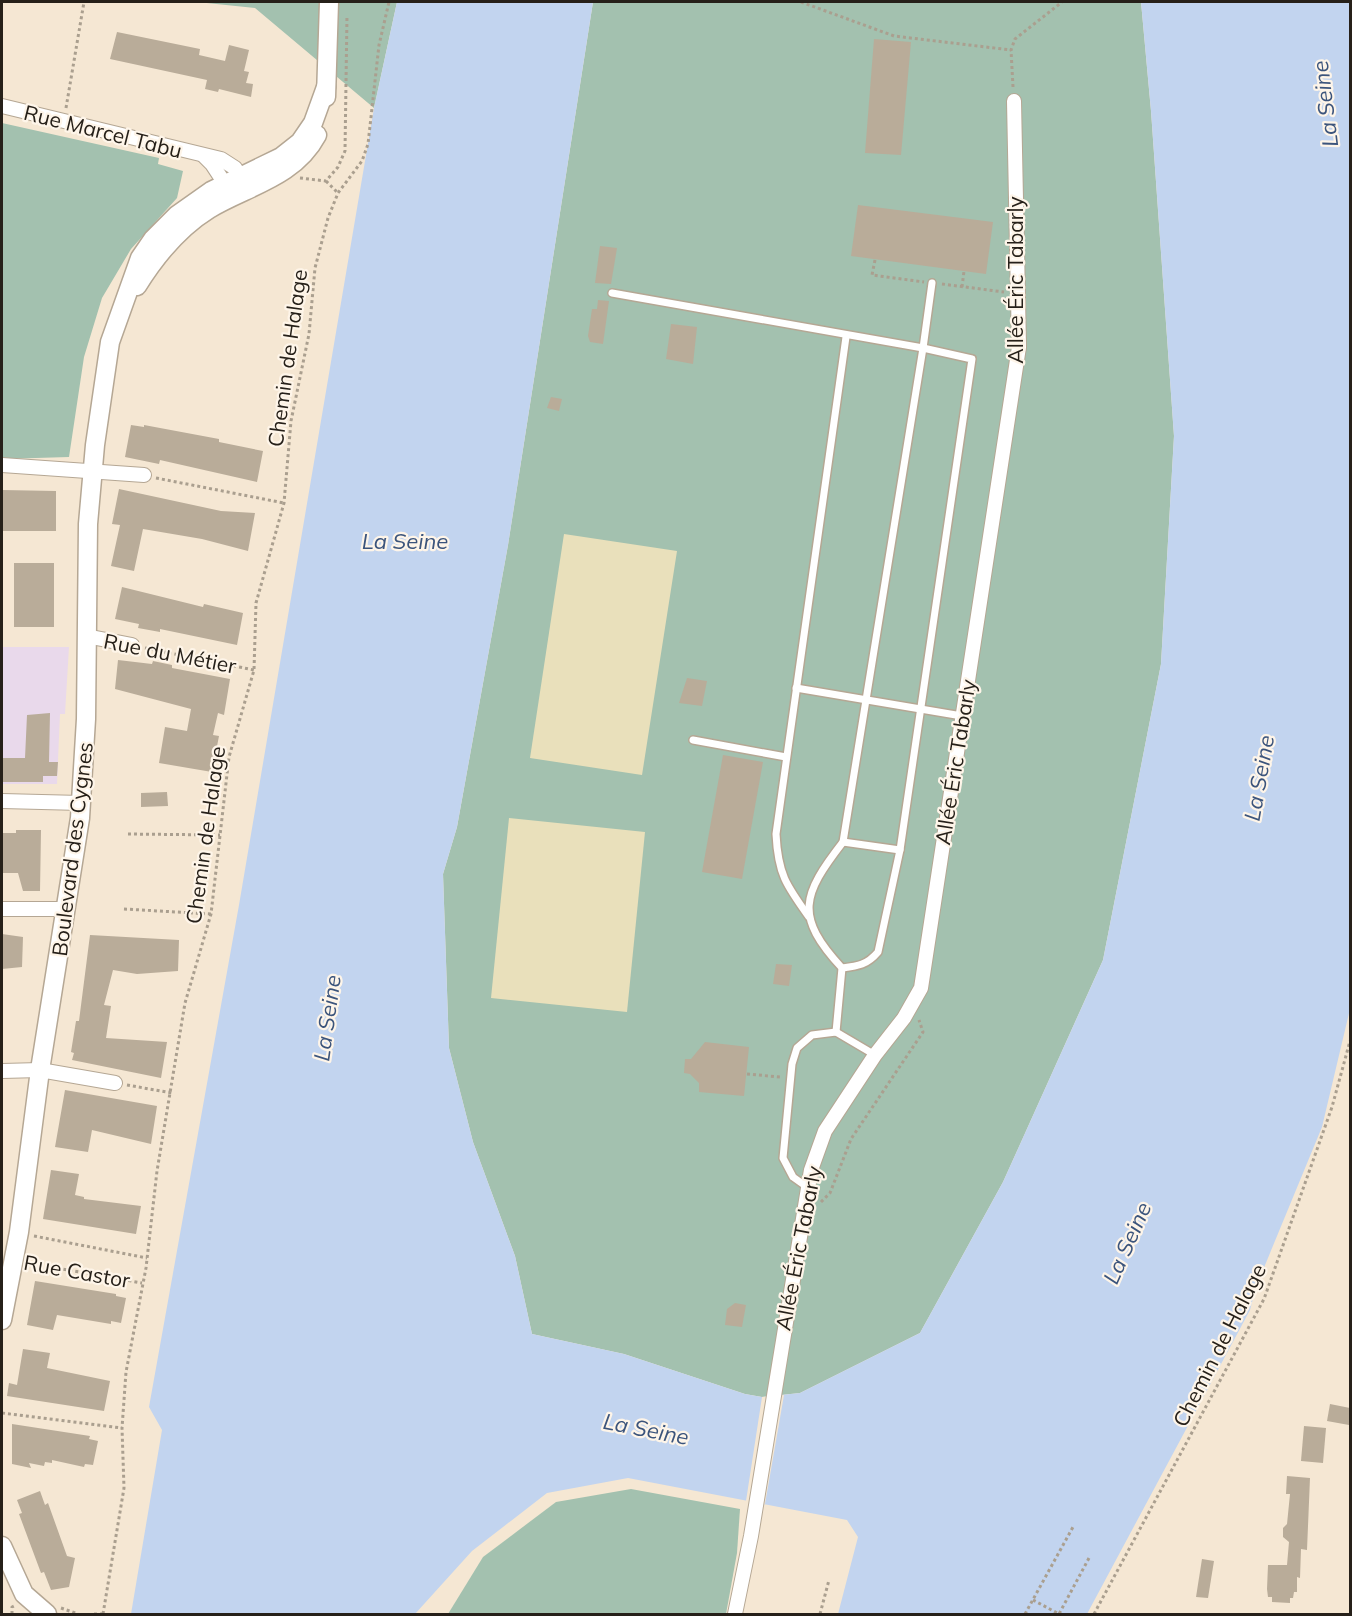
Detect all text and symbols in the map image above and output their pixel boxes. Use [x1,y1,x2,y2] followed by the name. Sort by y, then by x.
[1306,59,1344,149] water label: La Seine
[21,99,185,163] street label: Rue Marcel Tabu
[1002,196,1028,364] street label: Allée Éric Tabarly
[262,267,312,449] street label: Chemin de Halage
[362,527,448,555] water label: La Seine
[101,627,239,679] street label: Rue du Métier
[929,677,981,847] street label: Allée Éric Tabarly
[1238,733,1280,823] water label: La Seine
[46,741,98,957] street label: Boulevard des Cygnes
[180,744,230,926] street label: Chemin de Halage
[307,973,347,1063] water label: La Seine
[769,1163,827,1333] street label: Allée Éric Tabarly
[1097,1198,1157,1288] water label: La Seine
[22,1249,132,1293] street label: Rue Castor
[1167,1259,1271,1431] street label: Chemin de Halage
[601,1407,691,1451] water label: La Seine

